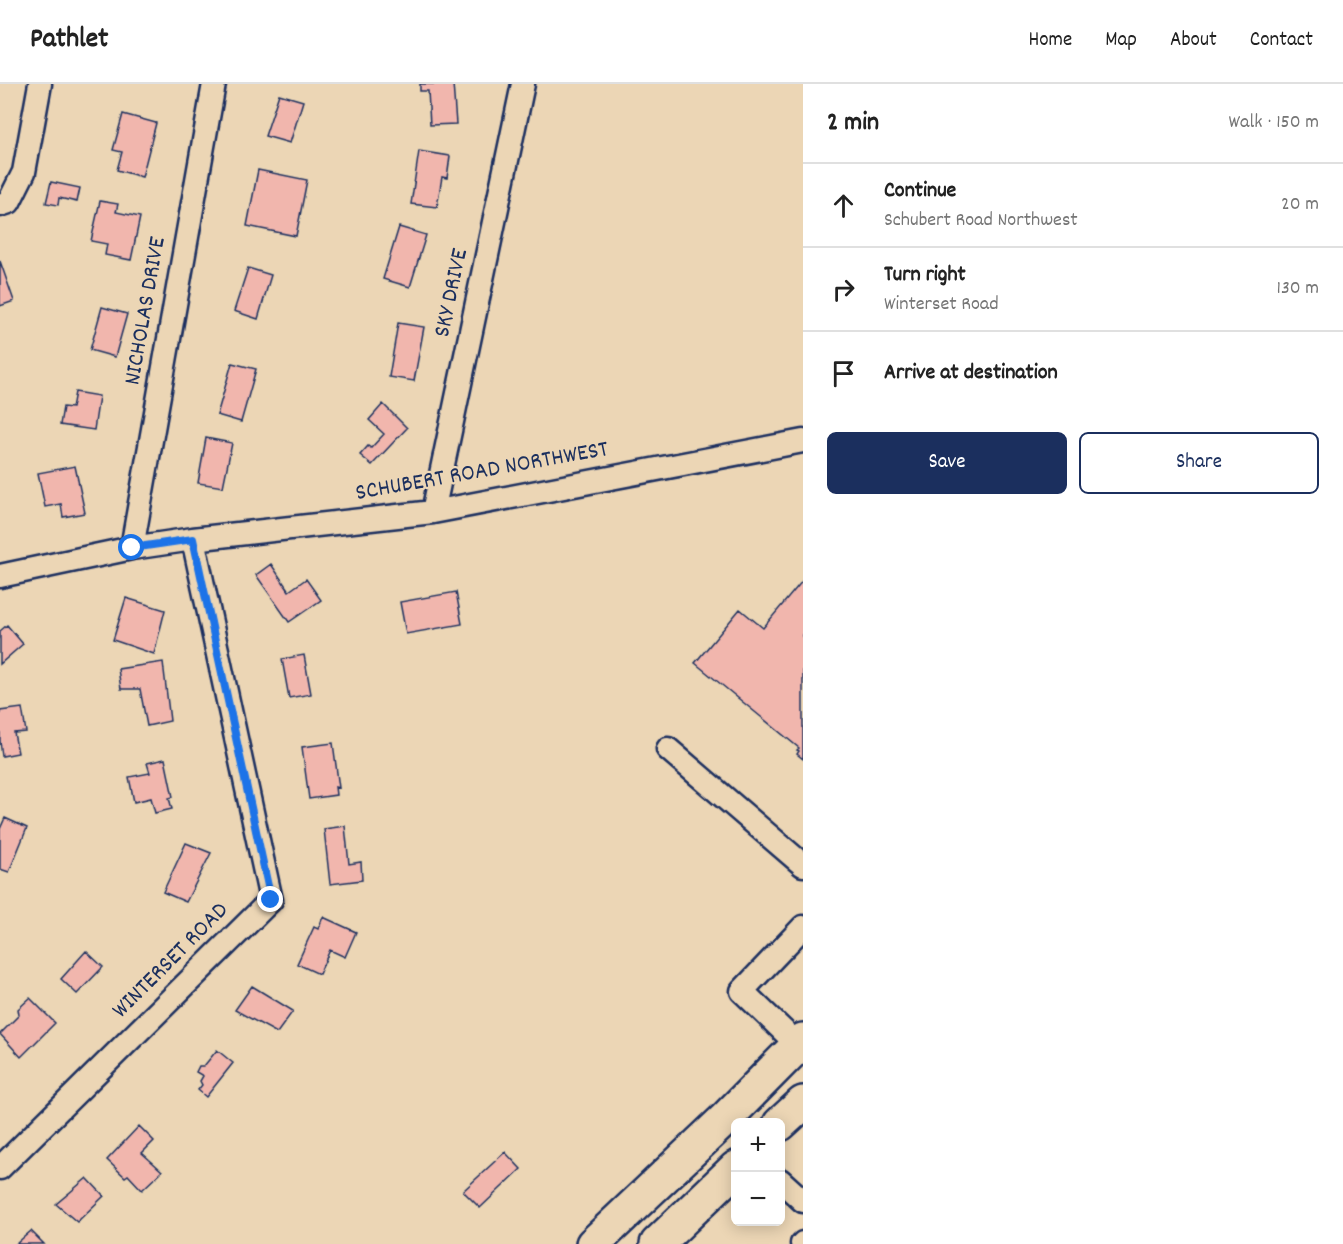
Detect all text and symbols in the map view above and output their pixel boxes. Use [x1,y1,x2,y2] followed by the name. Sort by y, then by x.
[30,21,108,61] text: Pathlet
[1028,26,1072,56] text: Home
[1105,26,1137,56] text: Map
[1170,26,1217,56] text: About
[1250,26,1313,56] text: Contact
[827,105,879,142] text: 2 min
[1229,109,1319,137] text: Walk · 150 m
[884,176,956,207] text: Continue
[827,189,860,222] icon: ahead
[1281,191,1319,219] text: 20 m
[884,207,1078,235] text: Schubert Road Northwest
[116,234,176,388] street label: NICHOLAS DRIVE
[426,245,478,341] street label: SKY DRIVE
[884,260,966,291] text: Turn right
[827,273,860,306] icon: right
[1277,275,1319,303] text: 130 m
[884,291,999,319] text: Winterset Road
[827,357,860,390] icon: arrive
[884,358,1058,389] text: Arrive at destination
[827,432,1067,494] button: Save
[1079,432,1319,494] button: Share
[353,433,611,511] street label: SCHUBERT ROAD NORTHWEST
[118,534,144,560] route start
[257,886,283,912] route end
[105,895,237,1027] street label: WINTERSET ROAD
[731,1118,785,1226] map controls
[731,1118,785,1172] button: +
[731,1172,785,1226] button: −

